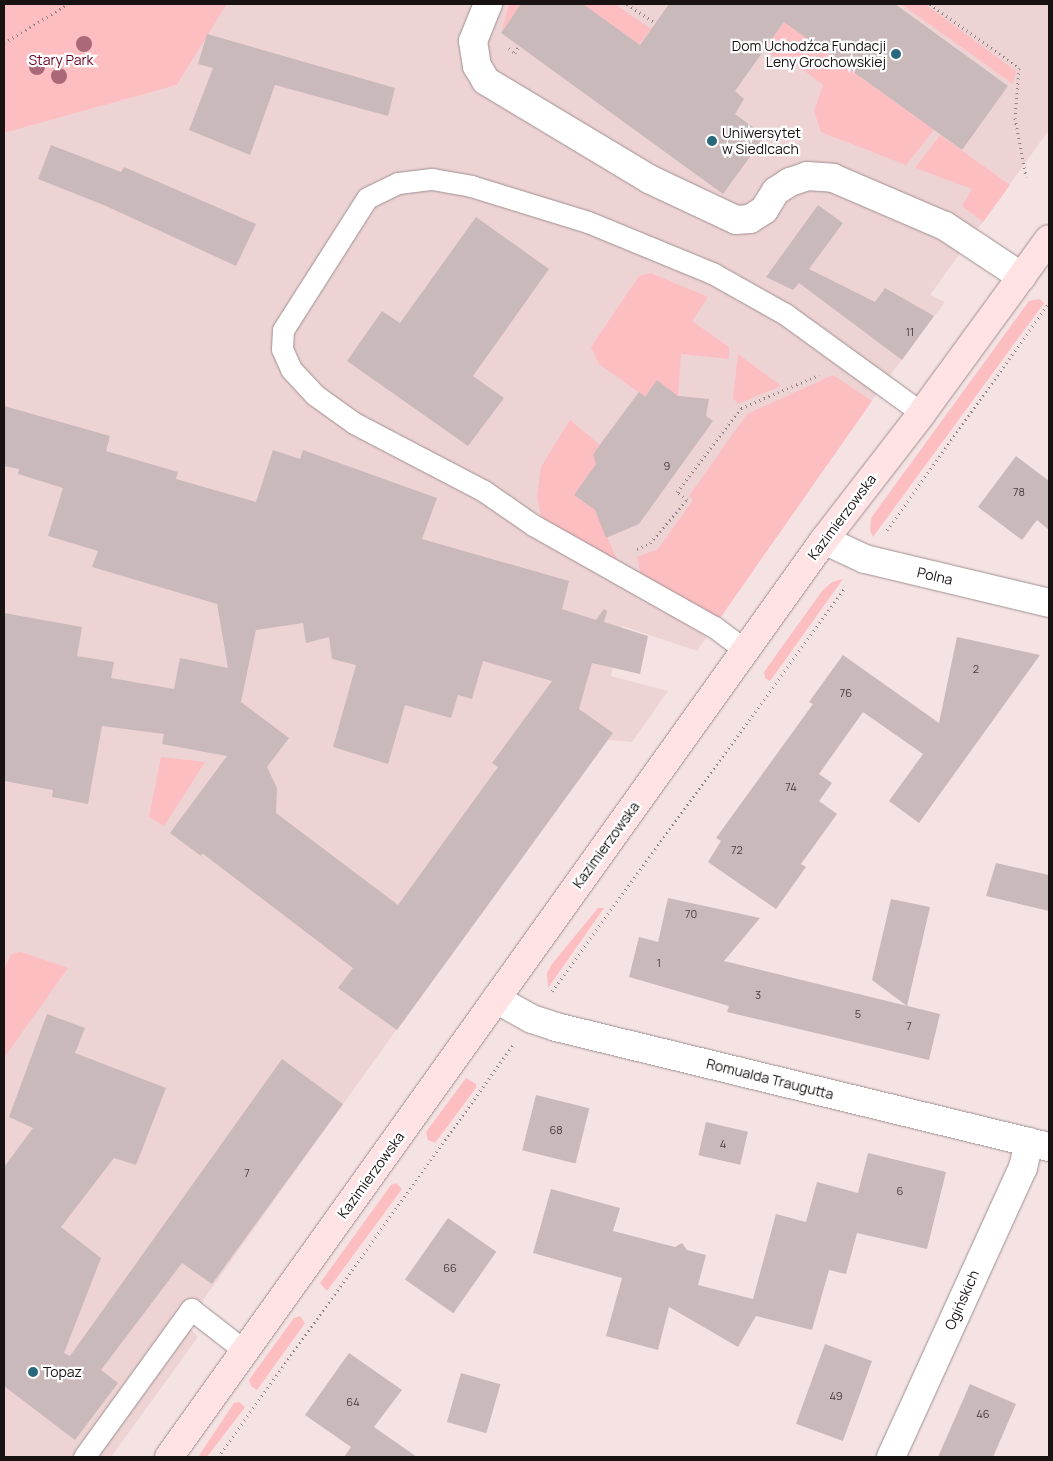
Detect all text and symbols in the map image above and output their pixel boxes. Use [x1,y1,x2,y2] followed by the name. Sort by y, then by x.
[732,38,886,70] place label: Dom Uchodźca Fundacji Leny Grochowskiej
[890,48,902,60] marker: Dom Uchodźca Fundacji Leny Grochowskiej
[28,52,94,68] park label: Stary Park
[722,125,801,158] place label: Uniwersytet w Siedlcach
[706,135,718,147] marker: Uniwersytet w Siedlcach
[906,325,914,339] house number: 11
[664,459,670,473] house number: 9
[804,471,880,563] street label: Kazimierzowska
[1013,485,1025,499] house number: 78
[916,564,954,588] street label: Polna
[973,662,979,676] house number: 2
[840,686,852,700] house number: 76
[785,780,797,794] house number: 74
[569,799,643,891] street label: Kazimierzowska
[731,843,743,857] house number: 72
[685,907,697,921] house number: 70
[657,956,661,970] house number: 1
[755,988,761,1002] house number: 3
[855,1007,861,1021] house number: 5
[906,1019,912,1033] house number: 7
[705,1055,835,1103] street label: Romualda Traugutta
[549,1123,563,1137] house number: 68
[334,1129,408,1221] street label: Kazimierzowska
[720,1137,726,1151] house number: 4
[244,1166,250,1180] house number: 7
[897,1184,903,1198] house number: 6
[443,1261,457,1275] house number: 66
[941,1268,983,1332] street label: Ogińskich
[43,1364,82,1380] place label: Topaz
[27,1366,39,1378] marker: Topaz
[829,1389,843,1403] house number: 49
[346,1395,360,1409] house number: 64
[976,1407,990,1421] house number: 46

